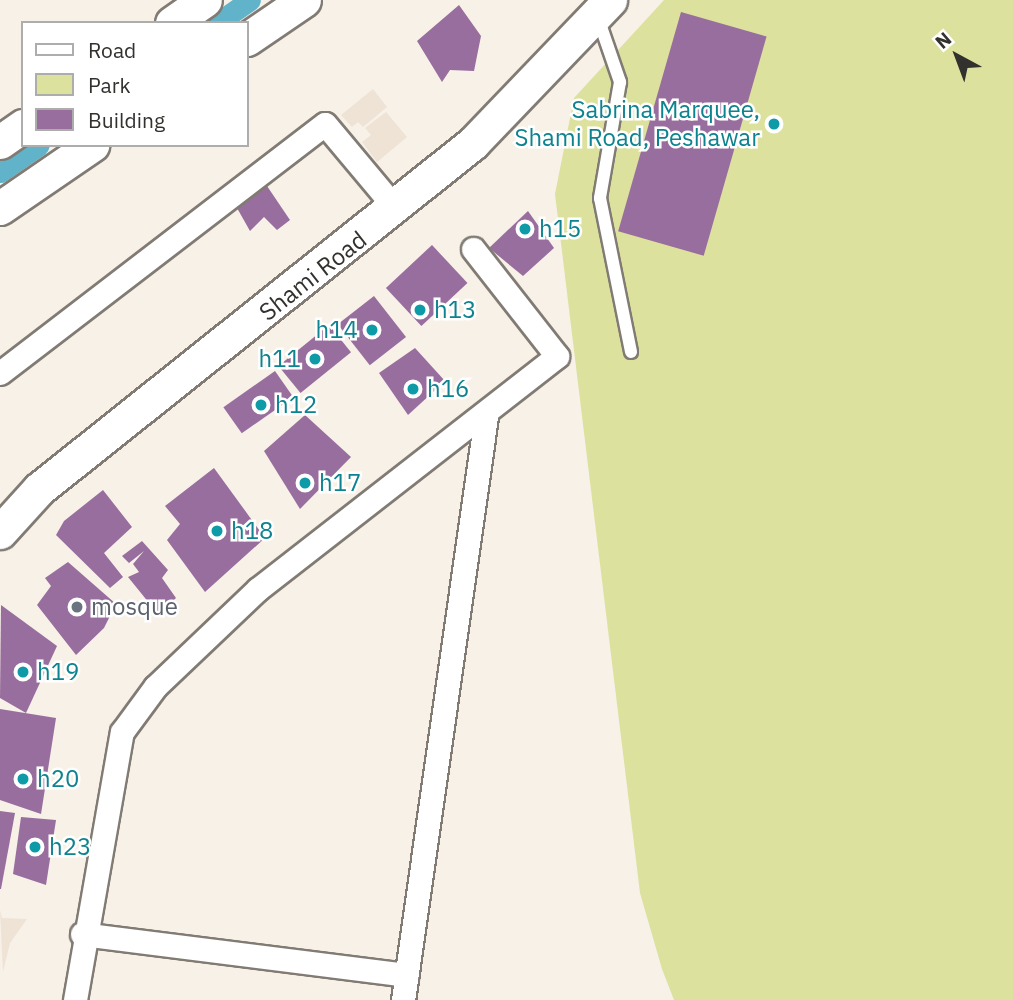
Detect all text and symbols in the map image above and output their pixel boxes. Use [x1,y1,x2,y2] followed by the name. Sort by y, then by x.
[21,21,248,147] legend
[922,21,992,91] north arrow
[930,27,956,54] text: N
[88,36,136,64] text: Road
[88,71,131,99] text: Park
[514,96,760,152] place label: Sabrina Marquee, Shami Road, Peshawar
[88,106,165,134] text: Building
[766,116,782,132] marker: Sabrina Marquee, Shami Road, Peshawar
[539,215,581,243] place label: h15
[517,221,533,237] marker: h15
[254,225,372,327] street label: Shami Road
[434,296,476,324] place label: h13
[412,302,428,318] marker: h13
[316,316,358,344] place label: h14
[364,322,380,338] marker: h14
[259,345,301,373] place label: h11
[307,351,323,367] marker: h11
[427,375,469,403] place label: h16
[405,381,421,397] marker: h16
[275,391,317,419] place label: h12
[253,397,269,413] marker: h12
[319,469,361,497] place label: h17
[297,475,313,491] marker: h17
[231,517,273,545] place label: h18
[209,523,225,539] marker: h18
[91,593,178,621] place label: mosque
[69,599,85,615] marker: mosque
[37,658,79,686] place label: h19
[15,664,31,680] marker: h19
[37,765,79,793] place label: h20
[15,771,31,787] marker: h20
[49,833,91,861] place label: h23
[27,839,43,855] marker: h23

